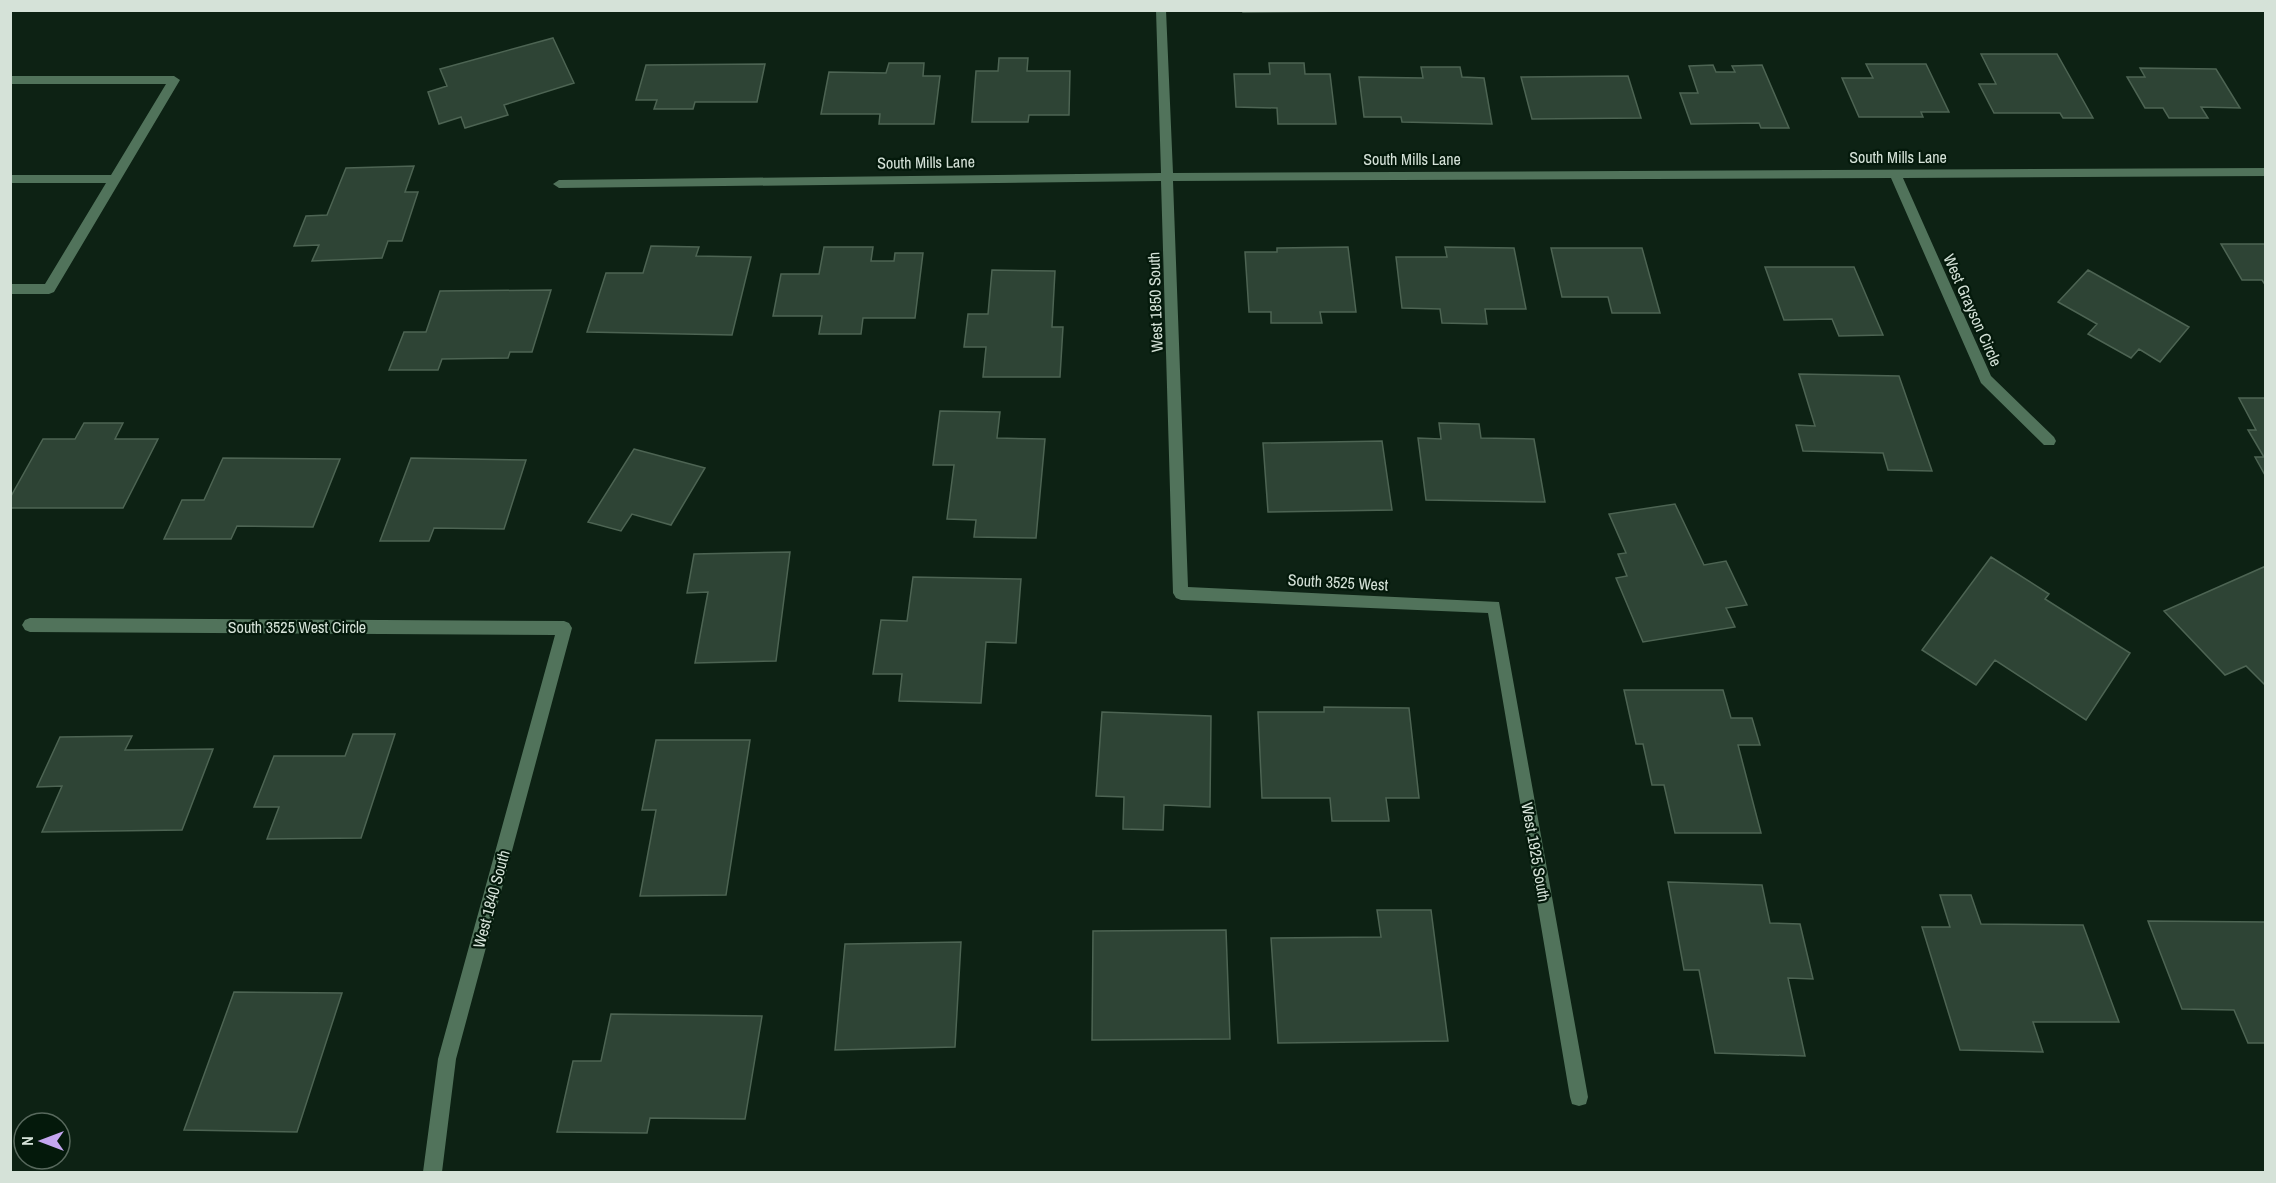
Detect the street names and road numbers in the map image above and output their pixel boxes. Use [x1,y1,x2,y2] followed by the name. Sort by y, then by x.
[1849,146,1947,168] street label: South Mills Lane
[1363,148,1461,170] street label: South Mills Lane
[877,150,975,174] street label: South Mills Lane
[1938,250,2008,370] street label: West Grayson Circle
[1142,251,1168,353] street label: West 1850 South
[1287,568,1389,596] street label: South 3525 West
[228,616,366,638] street label: South 3525 West Circle
[1516,801,1556,903] street label: West 1925 South
[467,848,515,950] street label: West 1840 South

